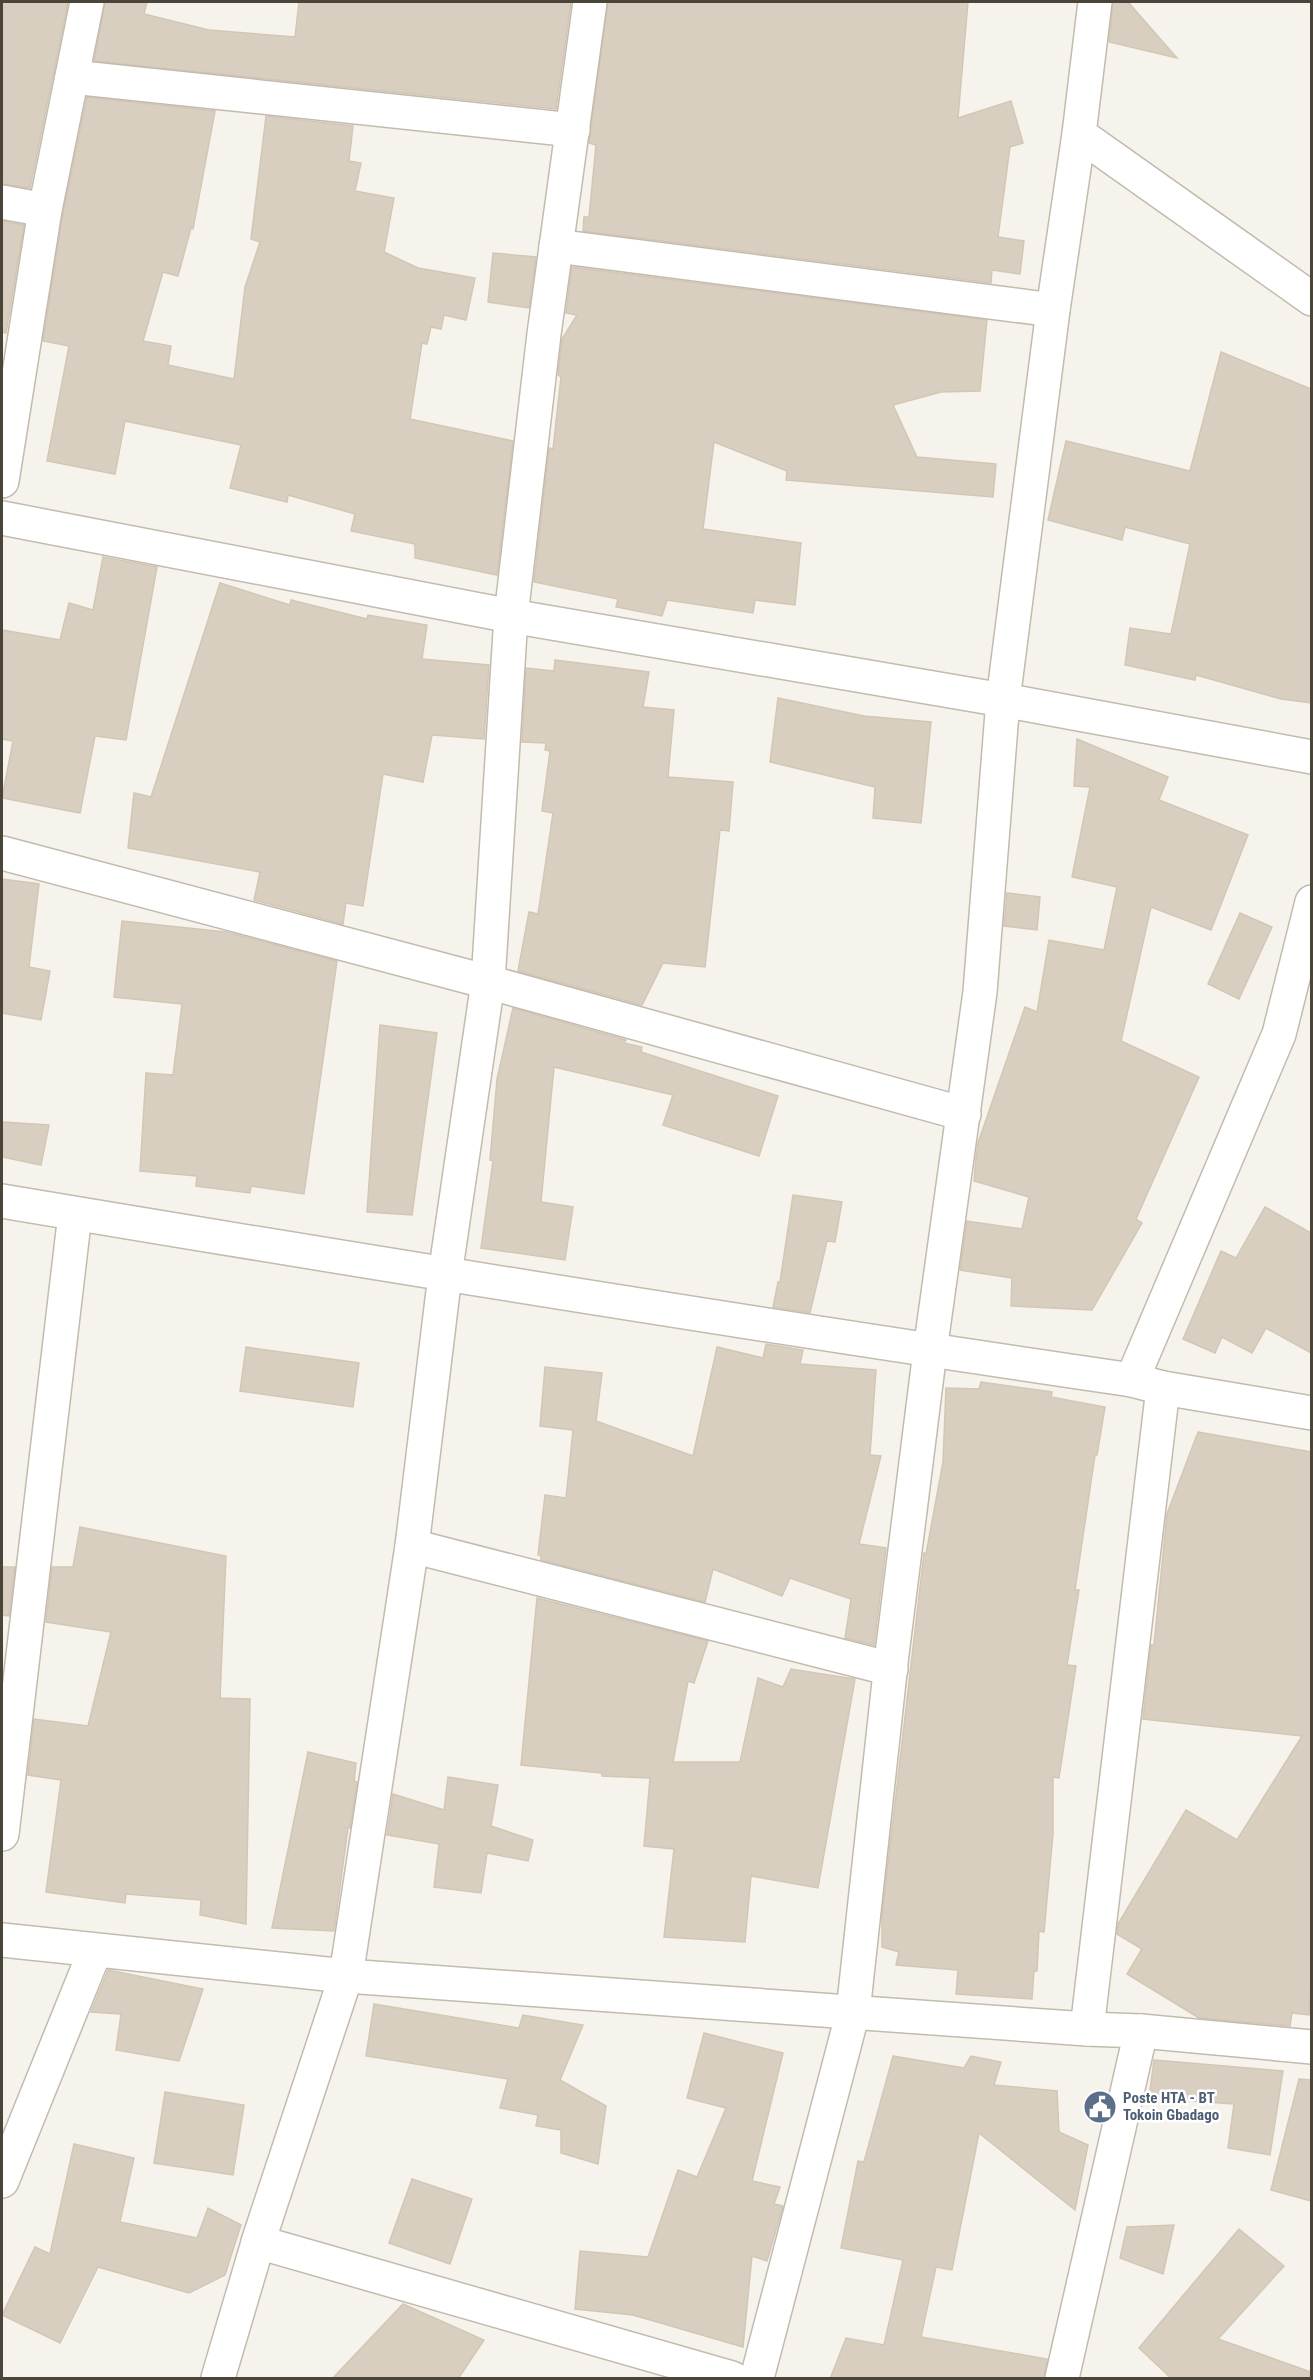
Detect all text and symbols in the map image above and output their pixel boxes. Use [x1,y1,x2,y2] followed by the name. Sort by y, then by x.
[1082,2089,1118,2125] public building icon: Poste HTA - BT Tokoin Gbadago
[1123,2089,1219,2124] place label: Poste HTA - BT Tokoin Gbadago

